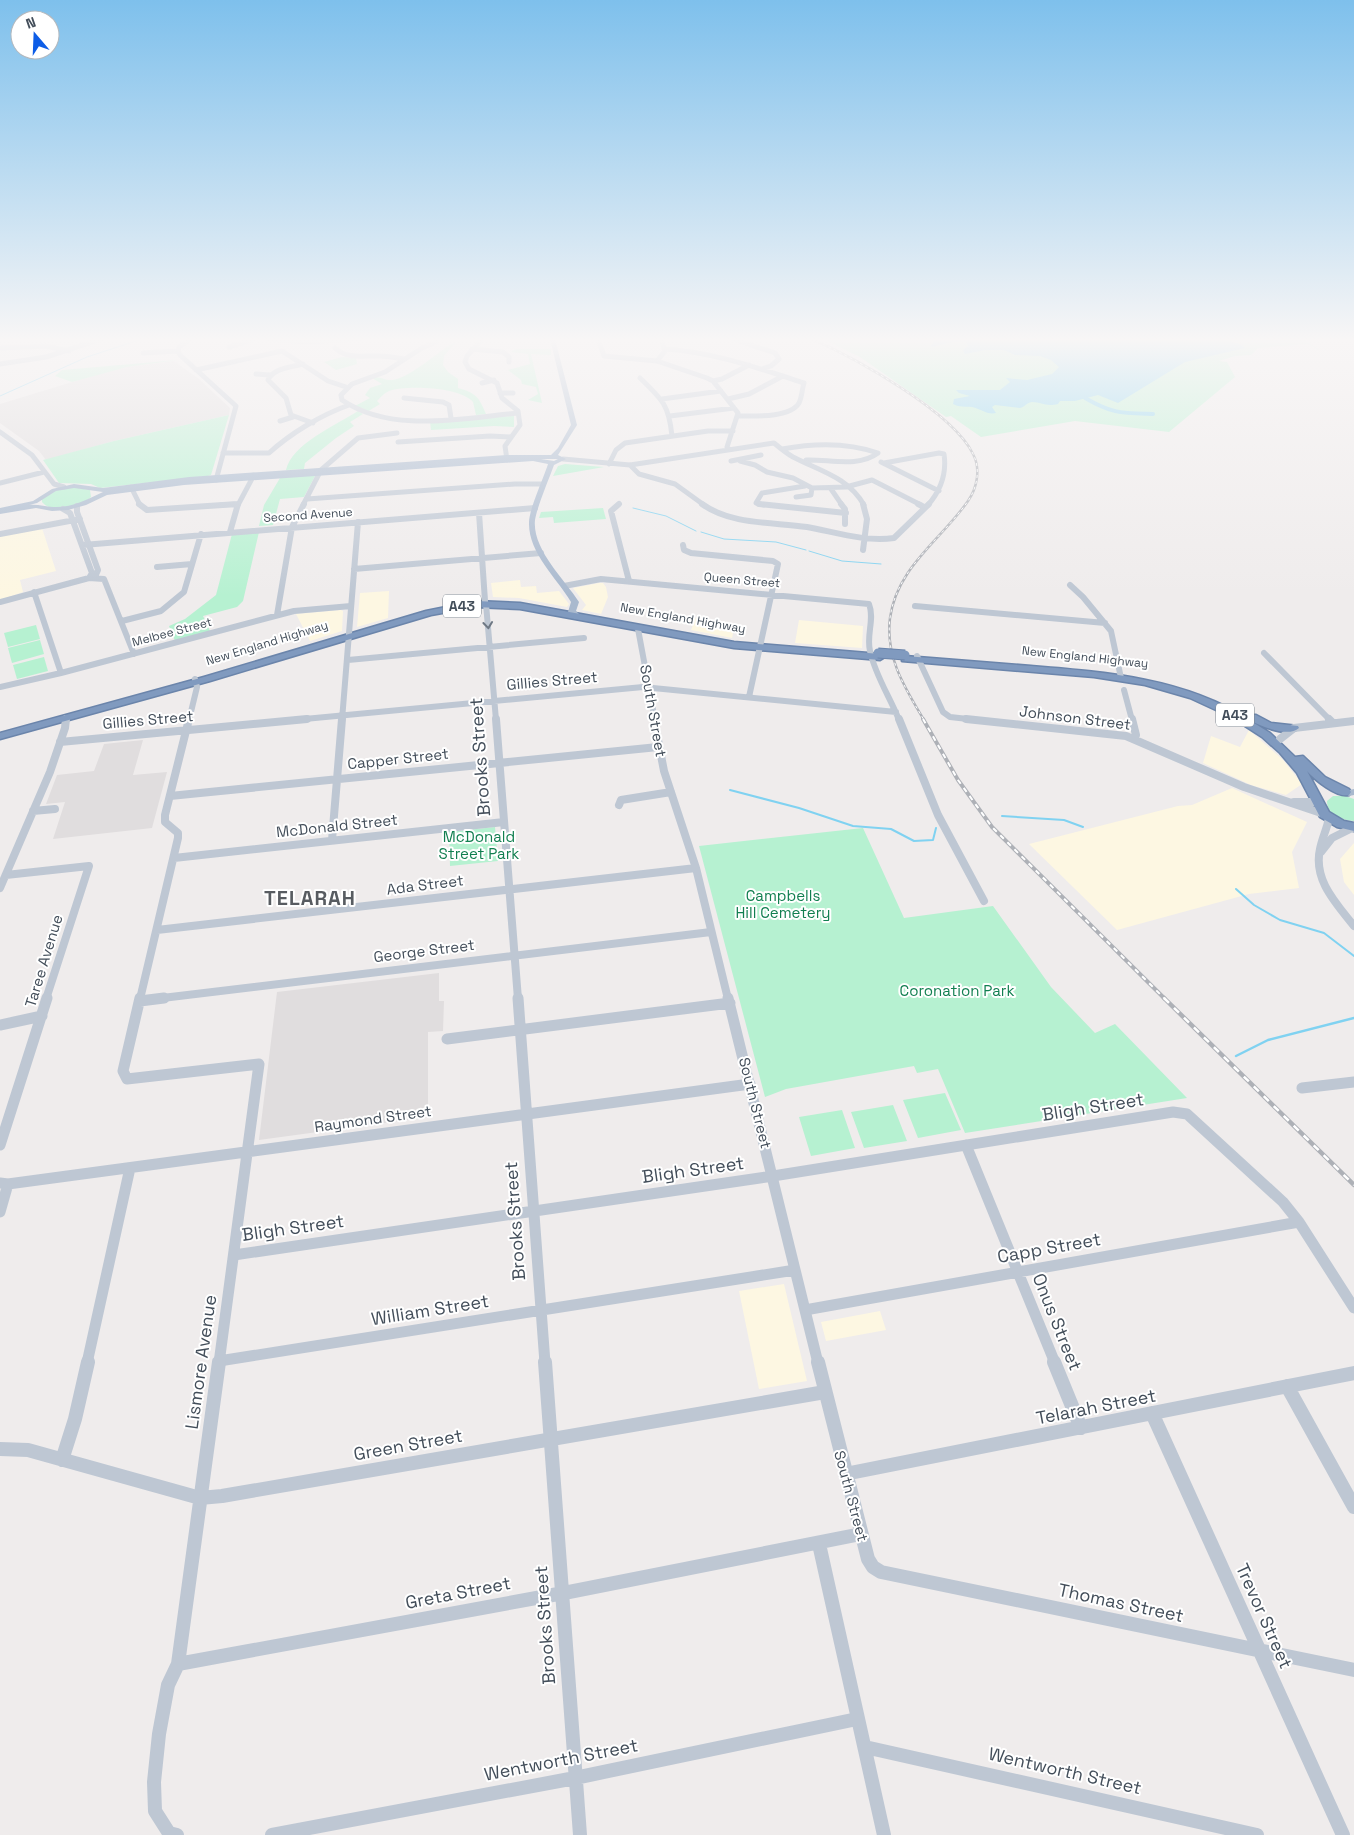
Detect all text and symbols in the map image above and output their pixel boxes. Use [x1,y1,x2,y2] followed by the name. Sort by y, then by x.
[10,10,60,60] north arrow
[23,13,38,33] text: N
[263,504,353,526] street label: Second Avenue
[703,569,781,591] street label: Queen Street
[443,594,481,618] road number: A43
[619,599,747,637] street label: New England Highway
[130,614,214,650] street label: Melbee Street
[204,617,330,669] street label: New England Highway
[482,621,493,629] one-way arrow
[1021,642,1149,672] street label: New England Highway
[636,663,671,759] street label: South Street
[506,667,598,694] street label: Gillies Street
[464,697,495,817] street label: Brooks Street
[1018,701,1132,734] street label: Johnson Street
[1216,704,1254,726] road number: A43
[102,706,194,733] street label: Gillies Street
[346,744,450,773] street label: Capper Street
[275,810,399,841] street label: McDonald Street
[439,827,519,863] park label: McDonald Street Park
[385,870,465,899] street label: Ada Street
[264,885,356,911] district label: TELARAH
[735,886,831,922] park label: Campbells Hill Cemetery
[20,912,67,1009] street label: Taree Avenue
[372,935,476,966] street label: George Street
[900,981,1015,1000] park label: Coronation Park
[735,1055,776,1151] street label: South Street
[1040,1087,1146,1126] street label: Bligh Street
[313,1101,433,1136] street label: Raymond Street
[640,1151,745,1188] street label: Bligh Street
[499,1161,530,1281] street label: Brooks Street
[240,1209,345,1246] street label: Bligh Street
[995,1227,1102,1268] street label: Capp Street
[1027,1270,1087,1374] street label: Onus Street
[369,1289,490,1330] street label: William Street
[180,1293,221,1431] street label: Lismore Avenue
[1034,1384,1158,1429] street label: Telarah Street
[352,1424,464,1465] street label: Green Street
[830,1448,873,1544] street label: South Street
[1231,1560,1298,1672] street label: Trevor Street
[529,1565,560,1685] street label: Brooks Street
[403,1571,513,1614] street label: Greta Street
[1056,1578,1186,1627] street label: Thomas Street
[482,1733,640,1786] street label: Wentworth Street
[986,1742,1144,1799] street label: Wentworth Street

